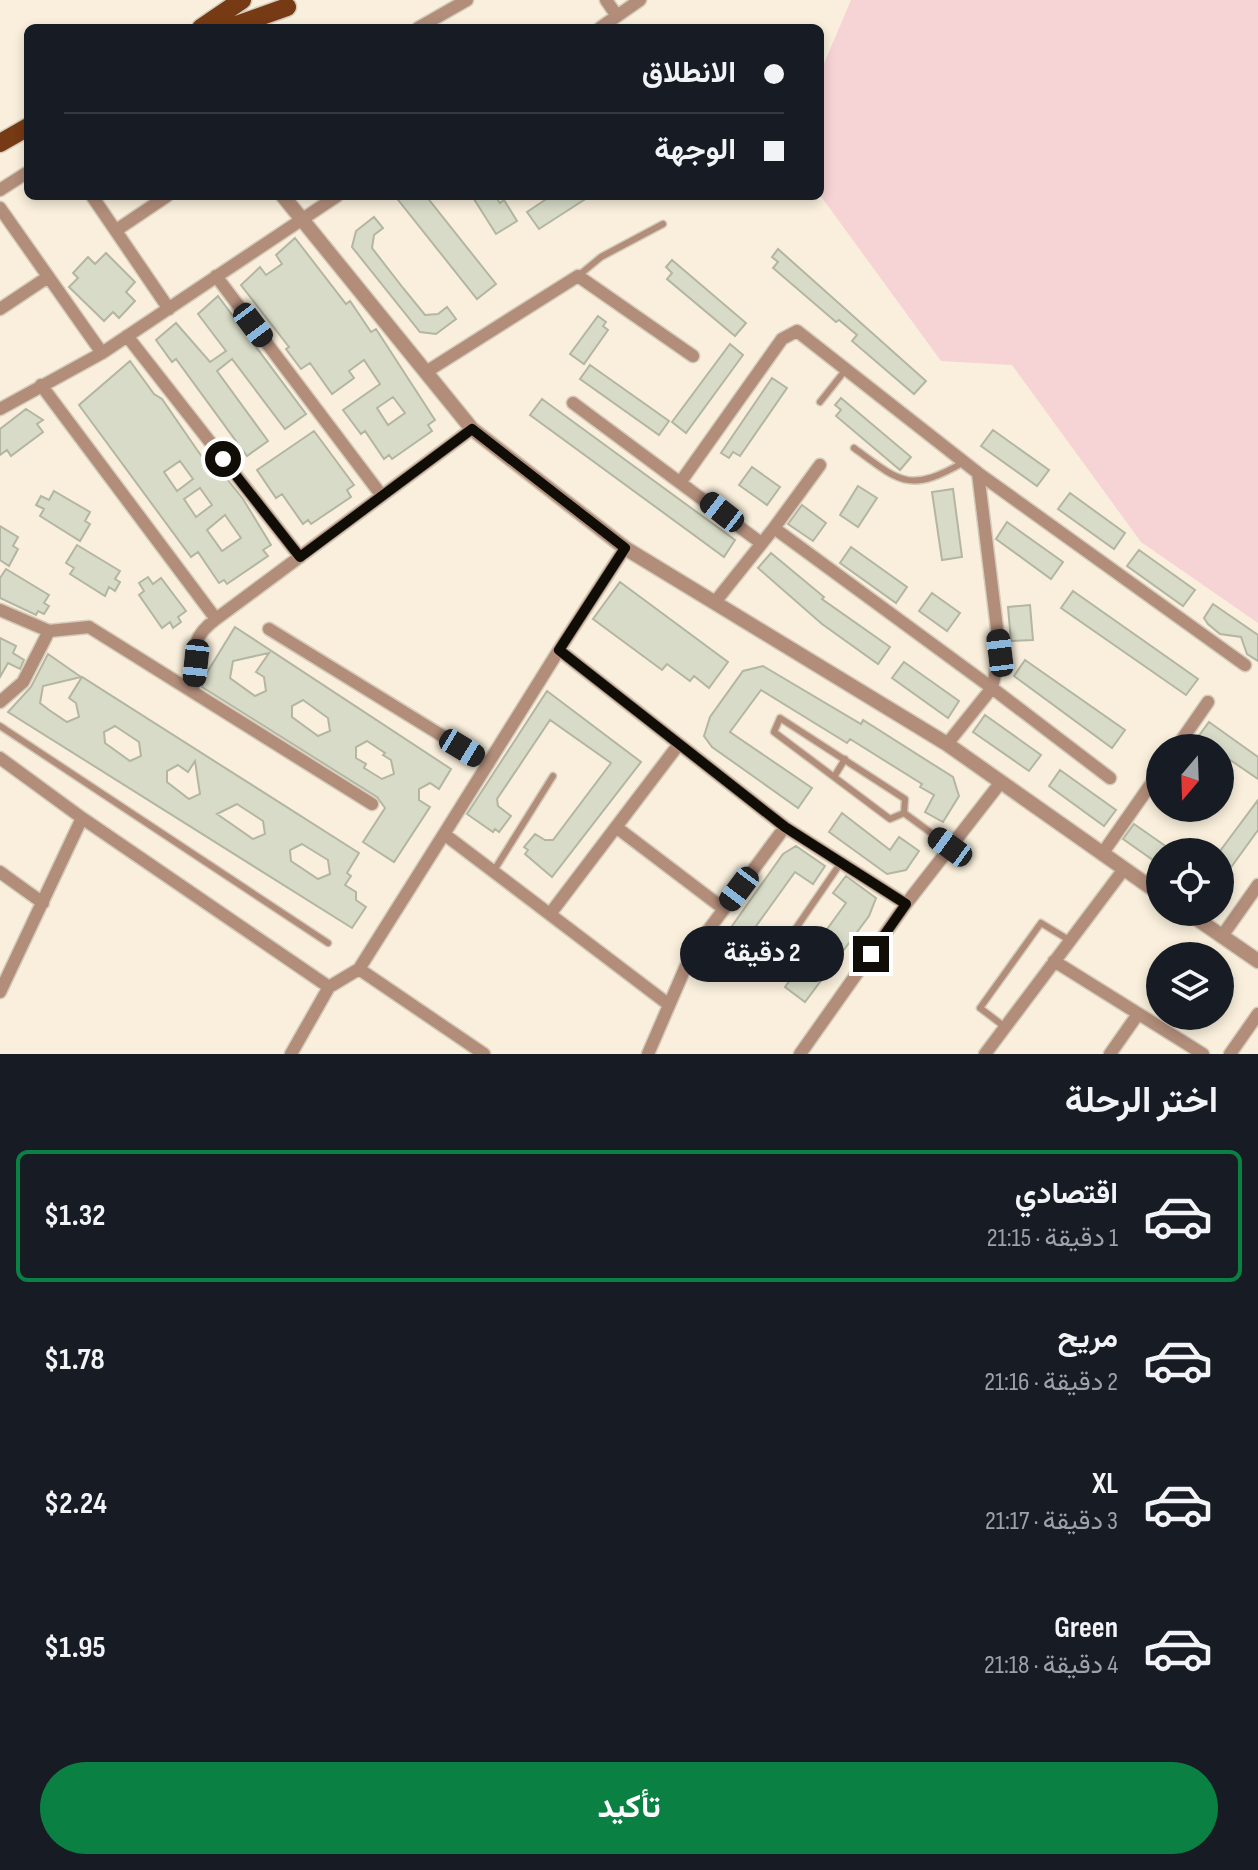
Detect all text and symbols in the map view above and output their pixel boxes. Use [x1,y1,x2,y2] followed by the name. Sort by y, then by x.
[642,55,736,91] text: الانطلاق
[654,132,736,168] text: الوجهة
[229,299,277,351] car
[205,441,241,477] route start
[696,488,748,536] car
[985,628,1015,678] car
[182,638,210,688] car
[435,725,489,771] car
[1146,734,1234,822] north arrow
[1146,734,1234,1030] map controls
[924,823,976,871] car
[1146,838,1234,926] button: locate
[715,863,763,915] car
[679,926,843,982] callout: 2 دقيقة
[853,936,889,972] route end
[724,938,800,969] text: 2 دقيقة
[1146,942,1234,1030] button: layers
[1065,1080,1218,1123] text: اختر الرحلة
[1015,1176,1118,1212] text: اقتصادي
[1142,1180,1214,1252] icon: car
[44,1198,105,1234] text: $1.32
[987,1223,1118,1254] text: 1 دقيقة · 21:15
[1058,1320,1118,1356] text: مريح
[1142,1324,1214,1396] icon: car
[44,1342,105,1378] text: $1.78
[984,1367,1118,1398] text: 2 دقيقة · 21:16
[1092,1466,1118,1502] text: XL
[1142,1468,1214,1540] icon: car
[44,1486,107,1522] text: $2.24
[985,1506,1118,1537] text: 3 دقيقة · 21:17
[1054,1610,1118,1646] text: Green
[1142,1612,1214,1684] icon: car
[44,1630,106,1666] text: $1.95
[984,1650,1118,1681] text: 4 دقيقة · 21:18
[40,1762,1218,1854] button: تأكيد

